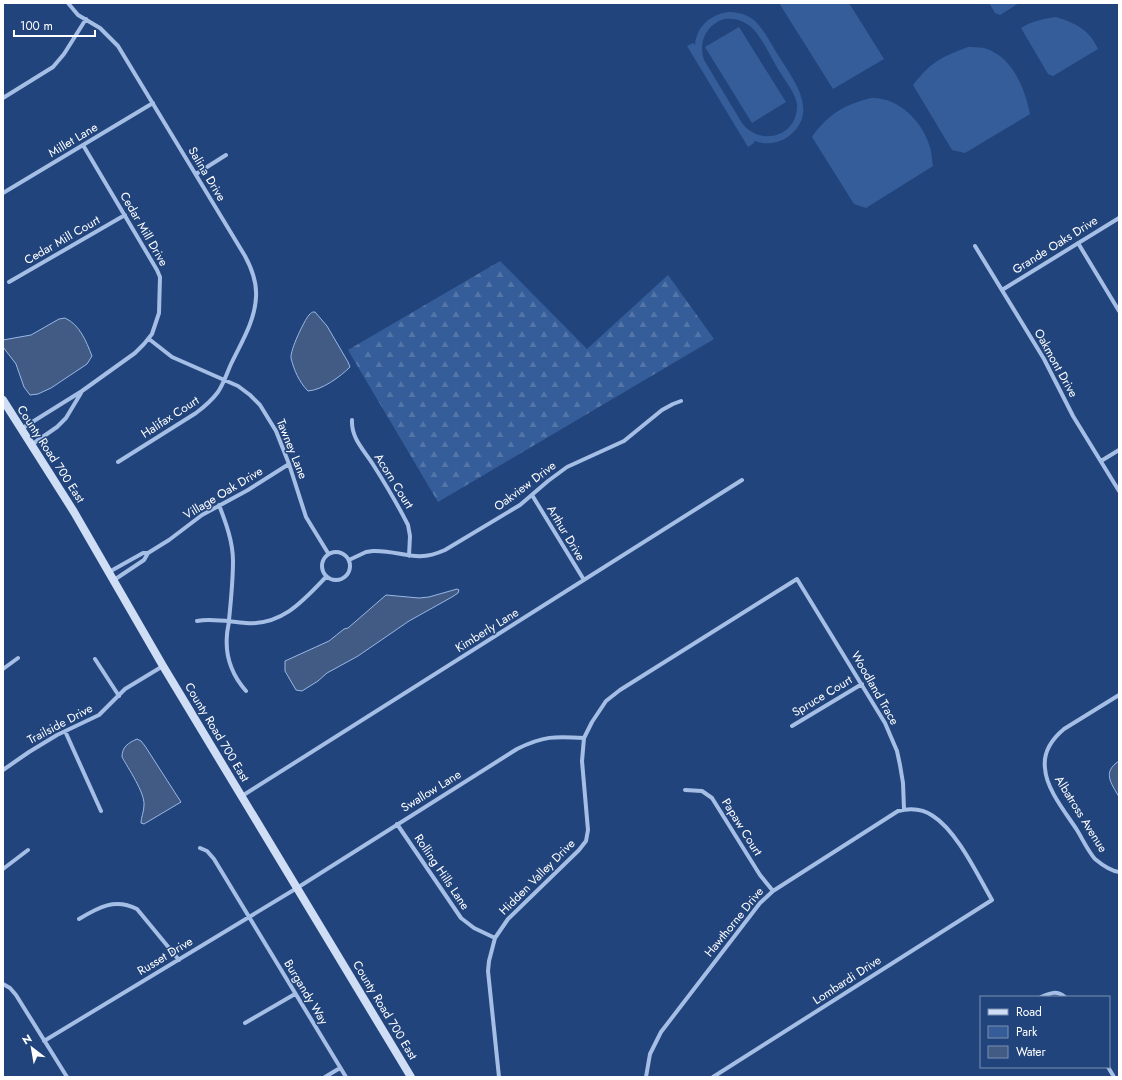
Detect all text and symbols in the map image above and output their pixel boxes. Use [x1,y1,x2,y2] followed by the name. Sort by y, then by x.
[14,12,95,38] scale bar
[20,17,53,35] text: 100 m
[45,118,101,162] street label: Millet Lane
[184,143,230,205] street label: Salina Drive
[115,188,173,270] street label: Cedar Mill Drive
[21,211,103,269] street label: Cedar Mill Court
[1009,211,1101,279] street label: Grande Oaks Drive
[1030,325,1082,401] street label: Oakmont Drive
[137,391,203,443] street label: Halifax Court
[13,402,89,506] street label: County Road 700 East
[272,416,312,482] street label: Tawney Lane
[370,450,418,512] street label: Acorn Court
[490,457,560,515] street label: Oakview Drive
[180,462,266,524] street label: Village Oak Drive
[542,502,590,564] street label: Arthur Drive
[452,603,522,657] street label: Kimberly Lane
[847,648,903,728] street label: Woodland Trace
[788,671,856,721] street label: Spruce Court
[180,679,254,785] street label: County Road 700 East
[24,699,96,749] street label: Trailside Drive
[397,765,465,817] street label: Swallow Lane
[1050,772,1112,856] street label: Albatross Avenue
[717,795,767,859] street label: Papaw Court
[410,831,474,913] street label: Rolling Hills Lane
[495,835,579,919] street label: Hidden Valley Drive
[700,883,768,961] street label: Hawthorne Drive
[134,932,196,980] street label: Russet Drive
[809,951,885,1009] street label: Lombardi Drive
[279,956,333,1029] street label: Burgandy Way
[348,957,422,1063] street label: County Road 700 East
[980,996,1110,1068] legend
[1016,1003,1042,1021] text: Road
[1016,1023,1038,1041] text: Park
[12,1028,52,1068] north arrow
[19,1030,35,1049] text: N
[1016,1043,1047,1061] text: Water

